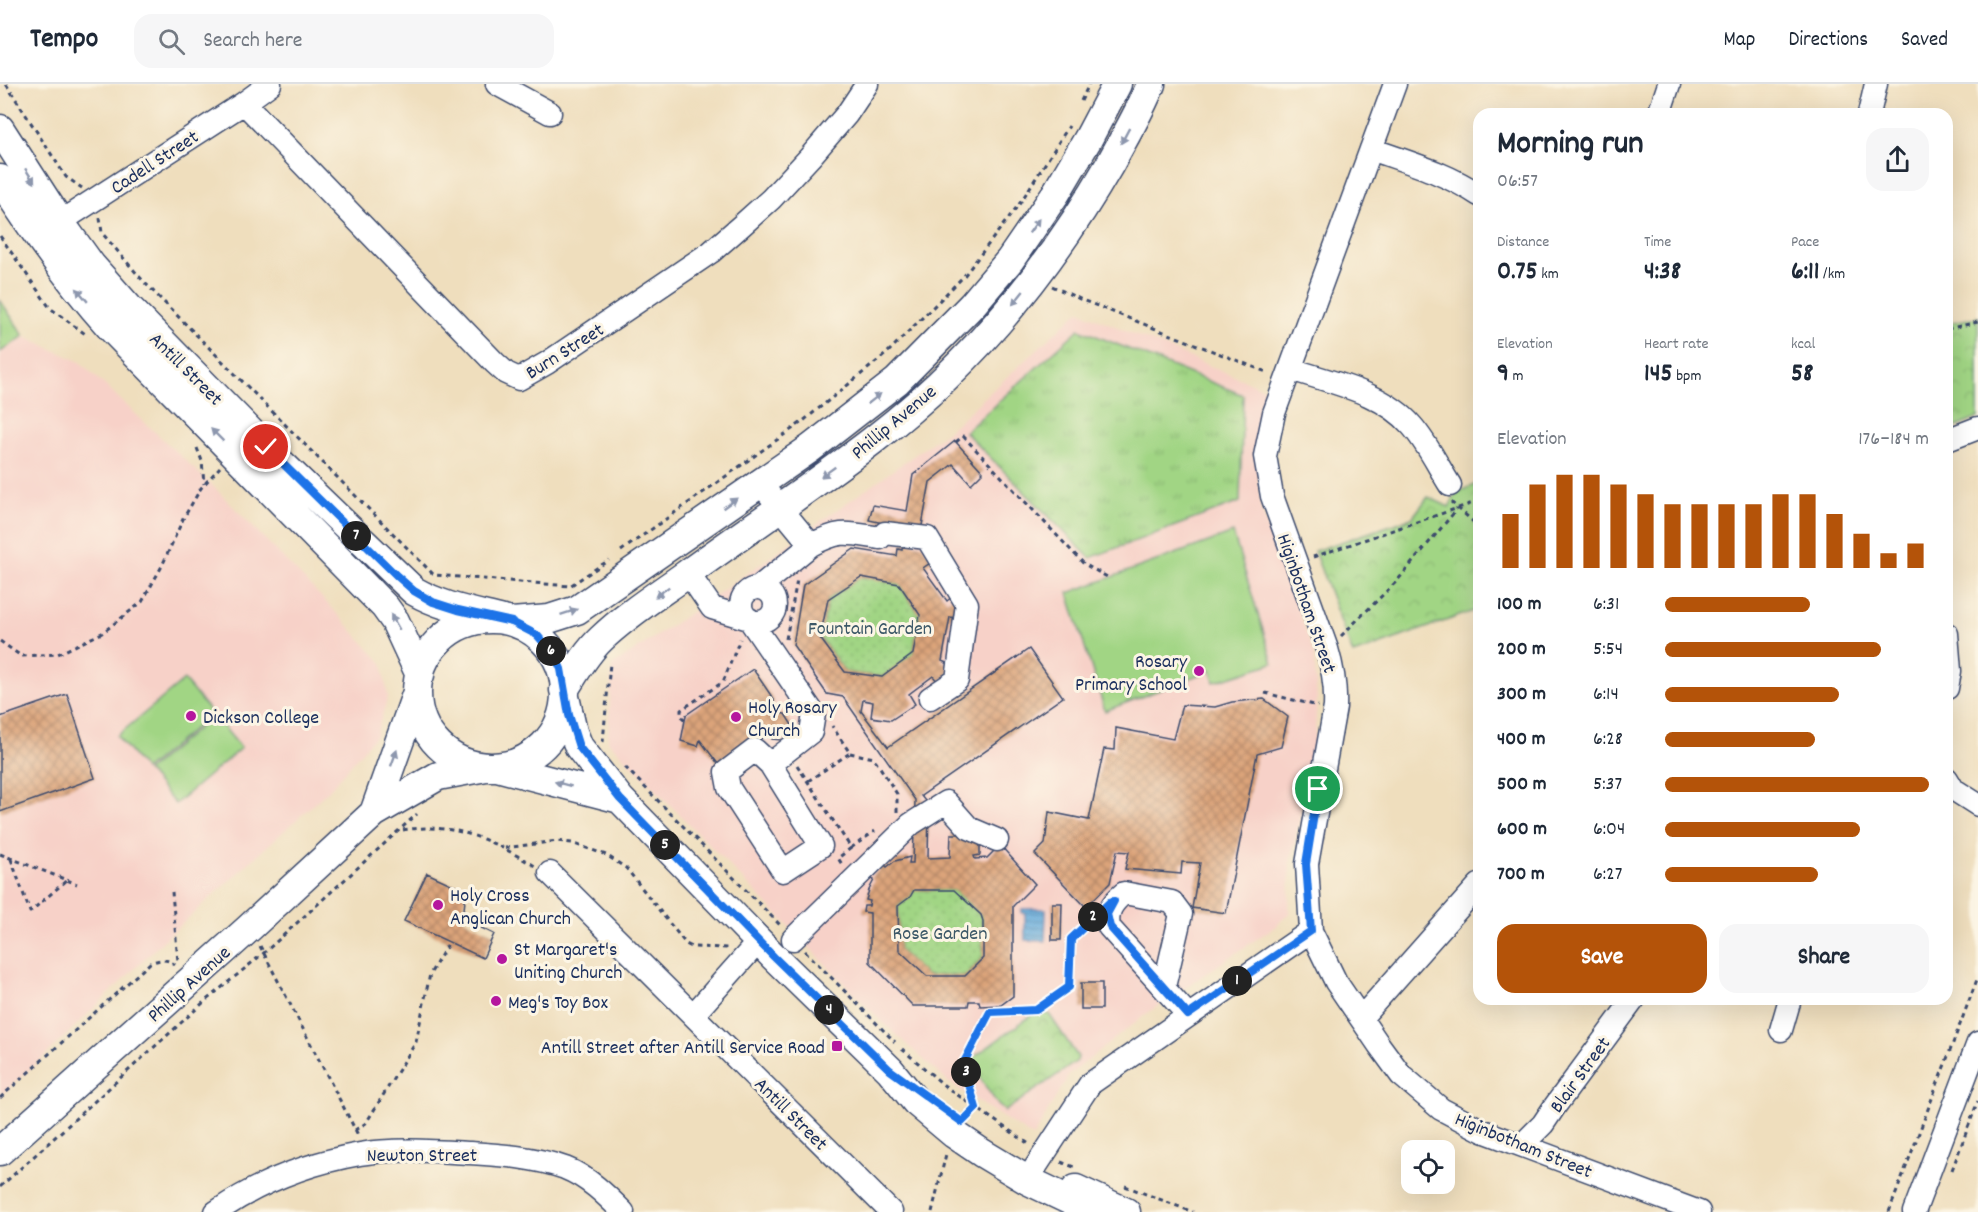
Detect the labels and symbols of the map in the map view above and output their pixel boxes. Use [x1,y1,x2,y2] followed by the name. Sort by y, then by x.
[106,125,205,203] street label: Cadell Street
[1120,128,1130,145] one-way arrow
[24,168,35,184] one-way arrow
[1028,218,1040,234] one-way arrow
[76,288,89,303] one-way arrow
[1012,291,1024,306] one-way arrow
[521,317,610,388] street label: Burn Street
[142,327,228,413] street label: Antill Street
[846,379,944,467] street label: Phillip Avenue
[866,394,881,406] one-way arrow
[240,421,291,472] pin
[211,429,225,443] one-way arrow
[821,466,837,478] one-way arrow
[722,498,738,509] one-way arrow
[341,521,371,551] pin: 7
[1268,530,1342,678] street label: Higinbotham Street
[654,586,670,598] one-way arrow
[560,607,578,617] one-way arrow
[390,613,400,630] one-way arrow
[808,616,932,644] park label: Fountain Garden
[536,636,566,666] pin: 6
[1075,649,1188,700] place label: Rosary Primary School
[1192,664,1206,678] marker: Rosary Primary School
[748,695,837,746] place label: Holy Rosary Church
[203,705,319,733] place label: Dickson College
[184,709,198,723] marker: Dickson College
[729,710,743,724] marker: Holy Rosary Church
[390,749,400,767] one-way arrow
[1292,763,1343,814] pin
[554,779,572,788] one-way arrow
[650,830,680,860] pin: 5
[450,883,571,934] place label: Holy Cross Anglican Church
[431,898,445,912] marker: Holy Cross Anglican Church
[1078,902,1108,932] pin: 2
[893,921,987,949] park label: Rose Garden
[514,937,622,988] place label: St Margaret's Uniting Church
[142,940,238,1030] street label: Phillip Avenue
[495,952,509,966] marker: St Margaret's Uniting Church
[1222,966,1252,996] pin: 1
[508,990,608,1018] place label: Meg's Toy Box
[489,994,503,1008] marker: Meg's Toy Box
[814,995,844,1025] pin: 4
[1544,1032,1619,1120] street label: Blair Street
[541,1035,825,1063] place label: Antill Street after Antill Service Road
[830,1039,844,1053] marker: Antill Street after Antill Service Road
[951,1057,981,1087] pin: 3
[747,1072,833,1158] street label: Antill Street
[1450,1106,1596,1187] street label: Higinbotham Street
[367,1143,477,1171] street label: Newton Street

